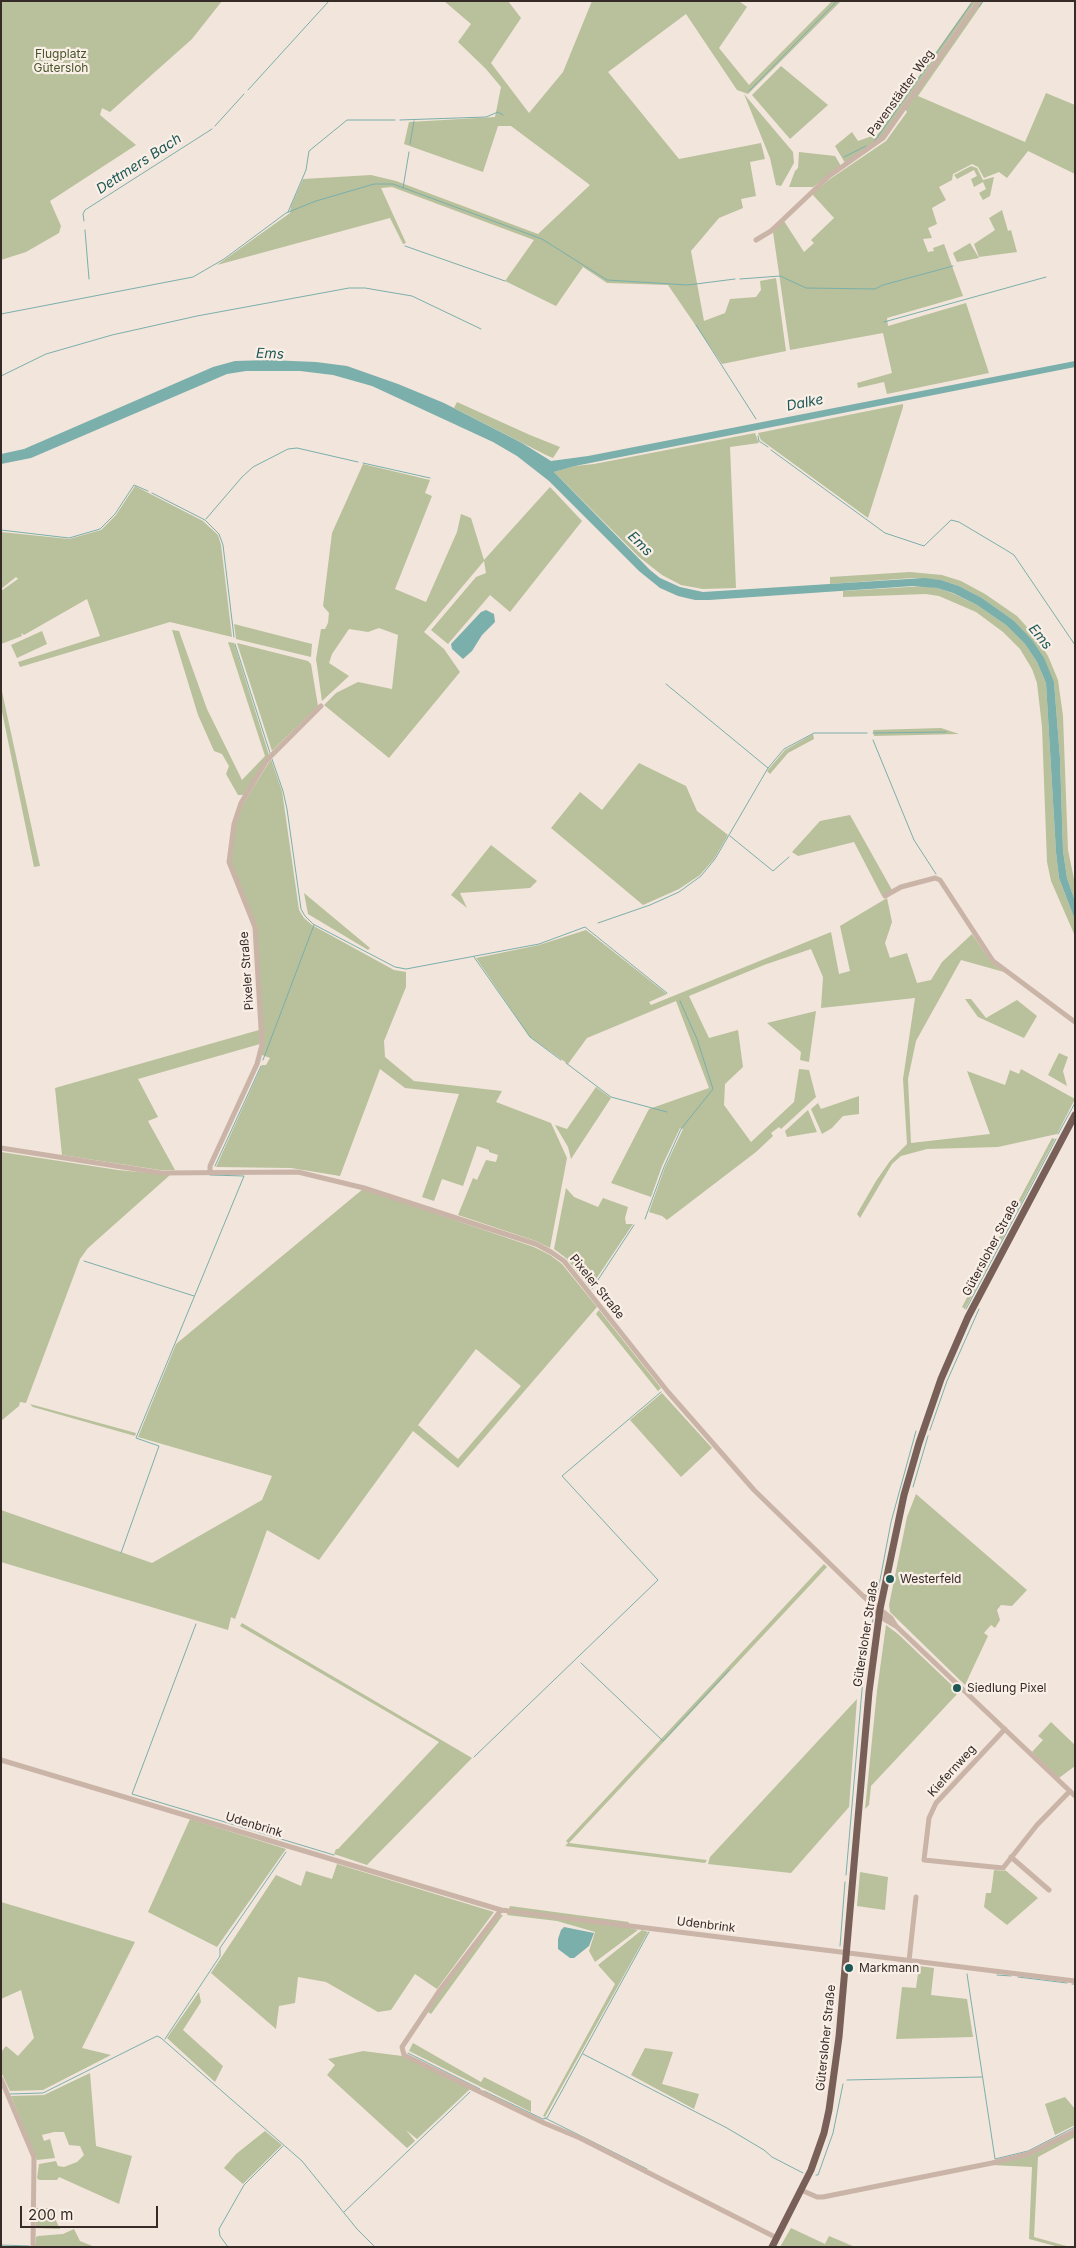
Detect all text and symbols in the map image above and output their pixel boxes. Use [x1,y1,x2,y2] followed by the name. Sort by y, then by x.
[34,47,88,75] park label: Flugplatz Gütersloh
[865,47,937,139] street label: Pavenstädter Weg
[93,130,185,198] water label: Dettmers Bach
[256,345,284,363] water label: Ems
[785,391,825,415] water label: Dalke
[624,528,656,560] water label: Ems
[1025,621,1055,653] water label: Ems
[237,931,257,1011] street label: Pixeler Straße
[960,1197,1022,1299] street label: Gütersloher Straße
[567,1252,627,1322] street label: Pixeler Straße
[900,1572,961,1586] place label: Westerfeld
[884,1573,896,1585] marker: Westerfeld
[851,1580,881,1688] street label: Gütersloher Straße
[967,1681,1047,1695] place label: Siedlung Pixel
[951,1682,963,1694] marker: Siedlung Pixel
[925,1742,979,1800] street label: Kiefernweg
[224,1809,284,1841] street label: Udenbrink
[676,1914,736,1936] street label: Udenbrink
[859,1961,919,1975] place label: Markmann
[843,1962,855,1974] marker: Markmann
[813,1984,839,2092] street label: Gütersloher Straße
[22,2196,160,2228] scale bar
[28,2205,73,2224] text: 200 m

